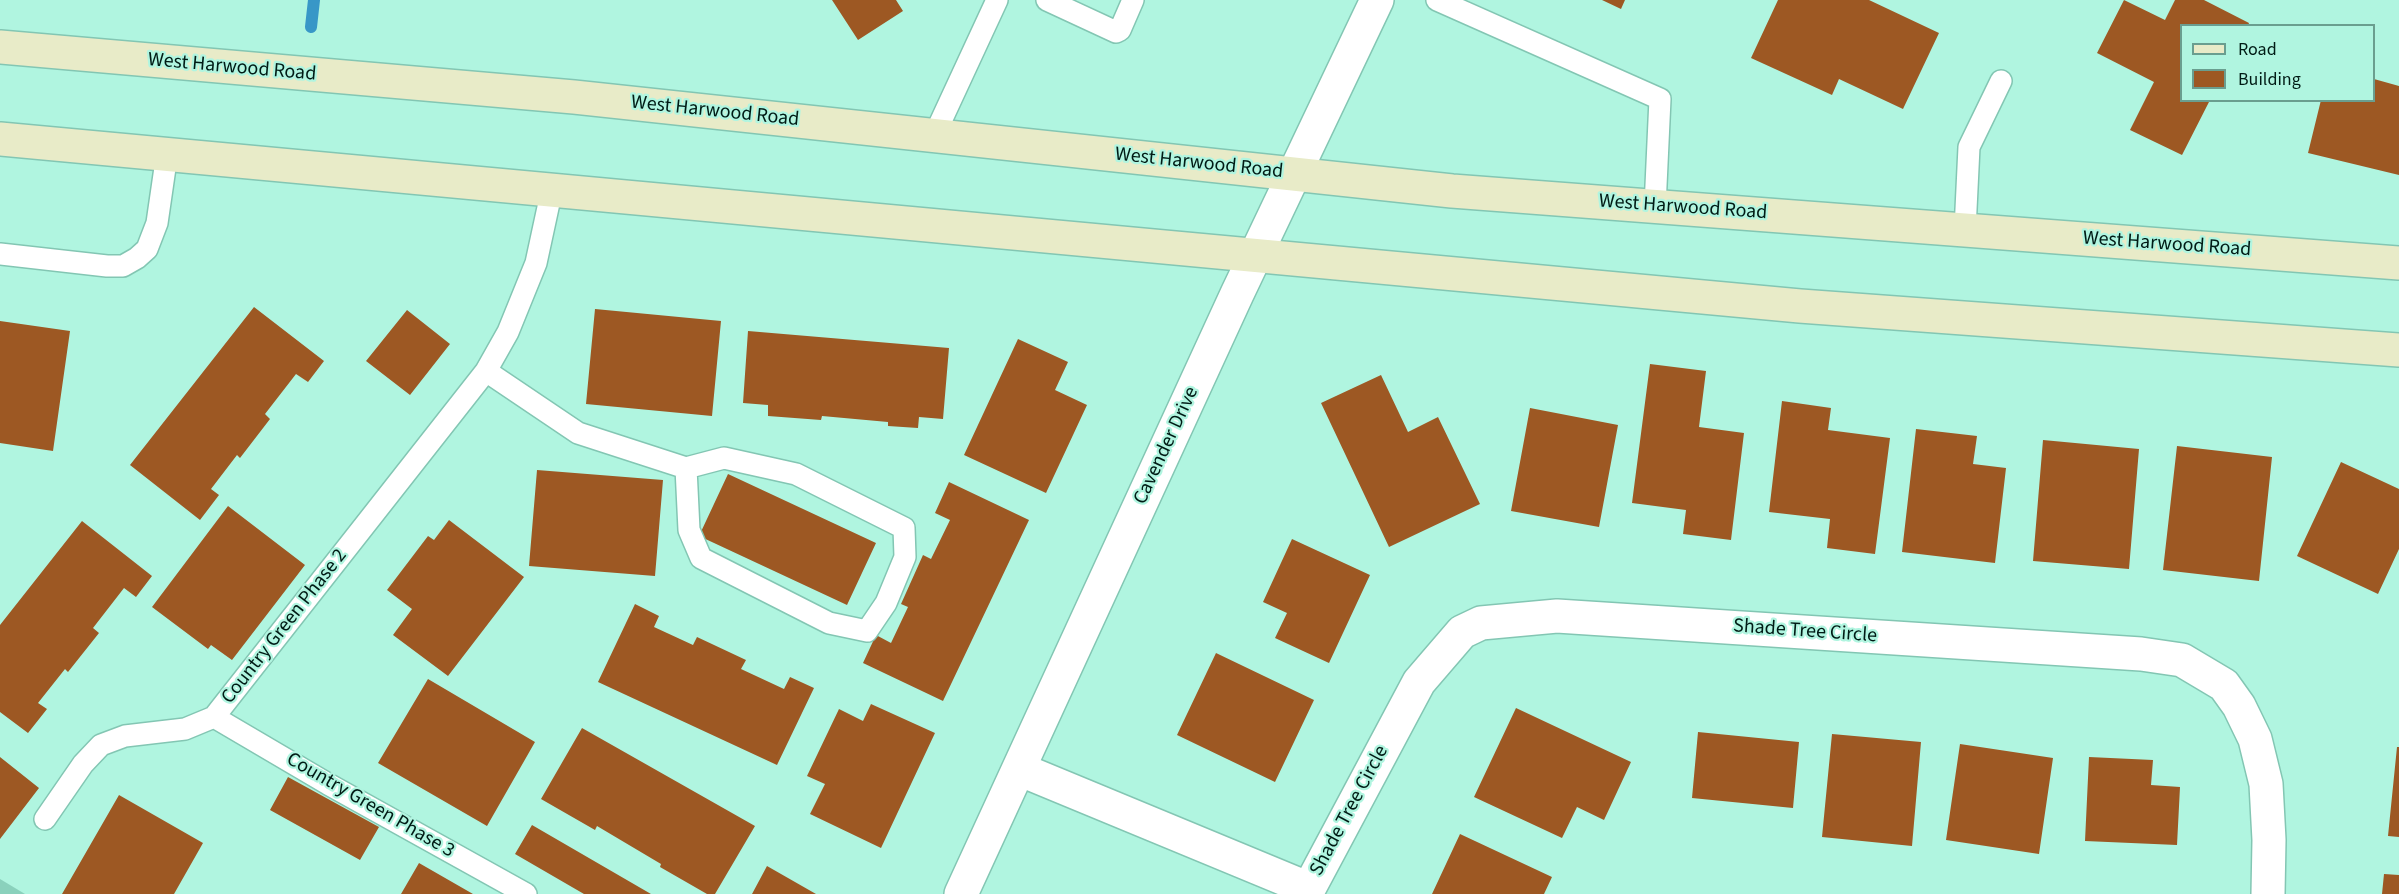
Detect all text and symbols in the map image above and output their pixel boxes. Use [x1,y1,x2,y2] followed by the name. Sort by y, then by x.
[2180,24,2375,102] legend
[2238,37,2277,62] text: Road
[147,49,317,87] street label: West Harwood Road
[2238,67,2301,92] text: Building
[630,91,800,133] street label: West Harwood Road
[1114,143,1284,185] street label: West Harwood Road
[1598,190,1768,226] street label: West Harwood Road
[2082,227,2252,263] street label: West Harwood Road
[1129,383,1205,509] street label: Cavender Drive
[217,545,353,709] street label: Country Green Phase 2
[1732,615,1878,649] street label: Shade Tree Circle
[1306,742,1394,880] street label: Shade Tree Circle
[282,748,458,864] street label: Country Green Phase 3

